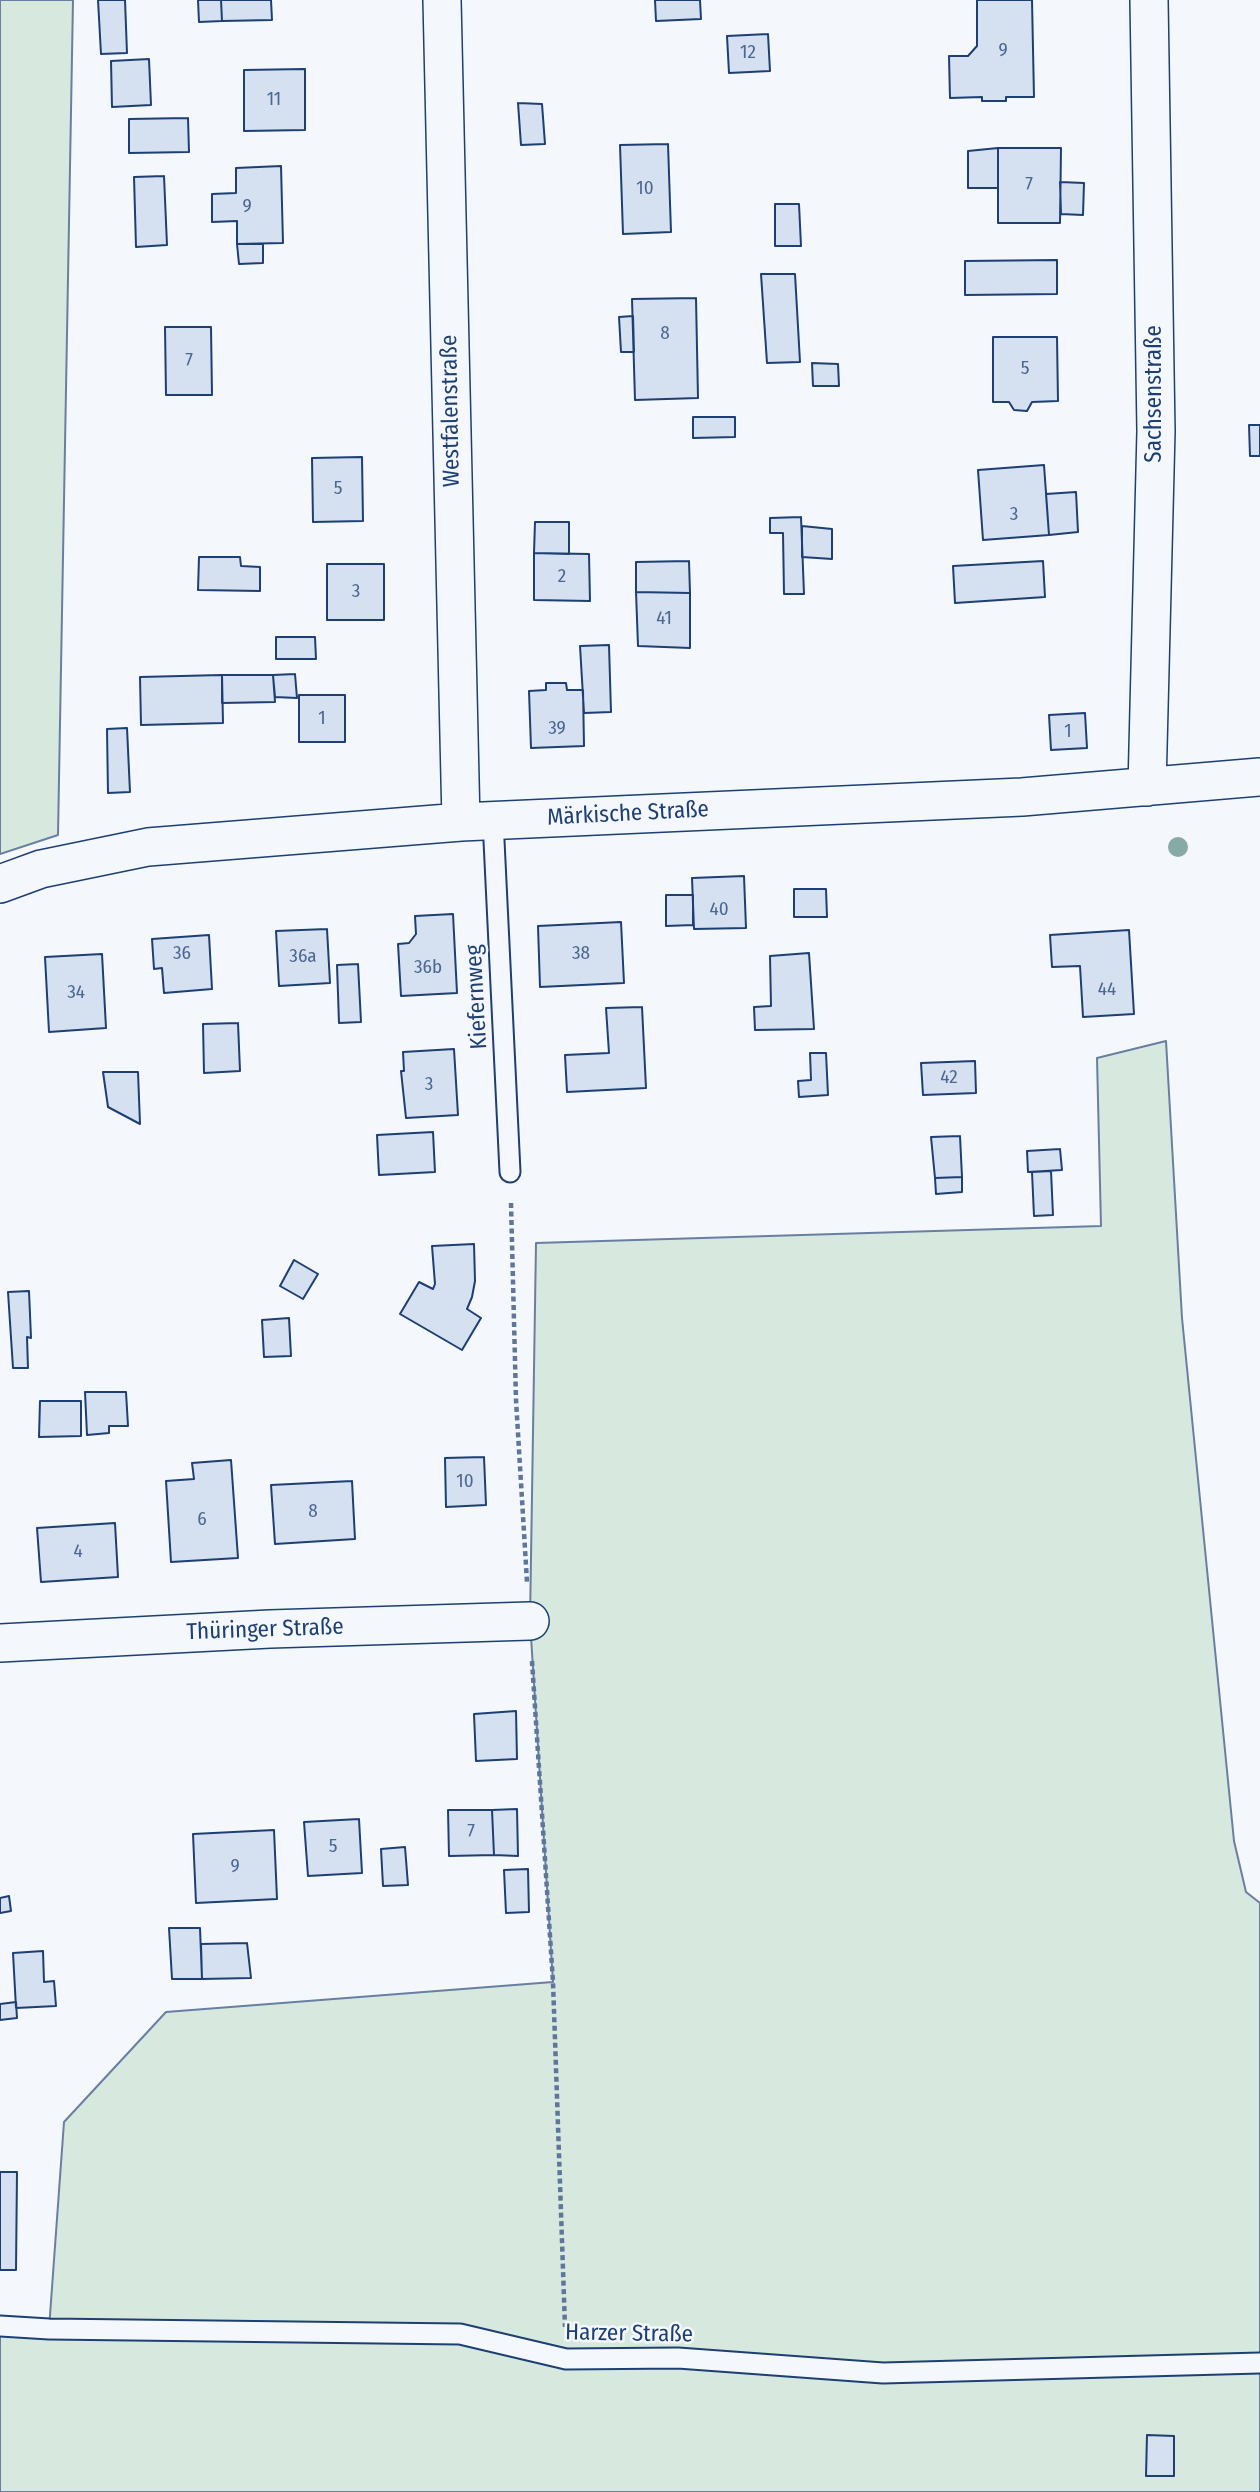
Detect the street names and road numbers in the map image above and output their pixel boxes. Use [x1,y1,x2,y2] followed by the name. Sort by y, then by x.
[1141,325,1169,463] street label: Sachsenstraße
[436,335,466,487] street label: Westfalenstraße
[546,796,710,832] street label: Märkische Straße
[460,944,494,1050] street label: Kiefernweg
[186,1613,344,1647] street label: Thüringer Straße
[565,2319,693,2349] street label: Harzer Straße

